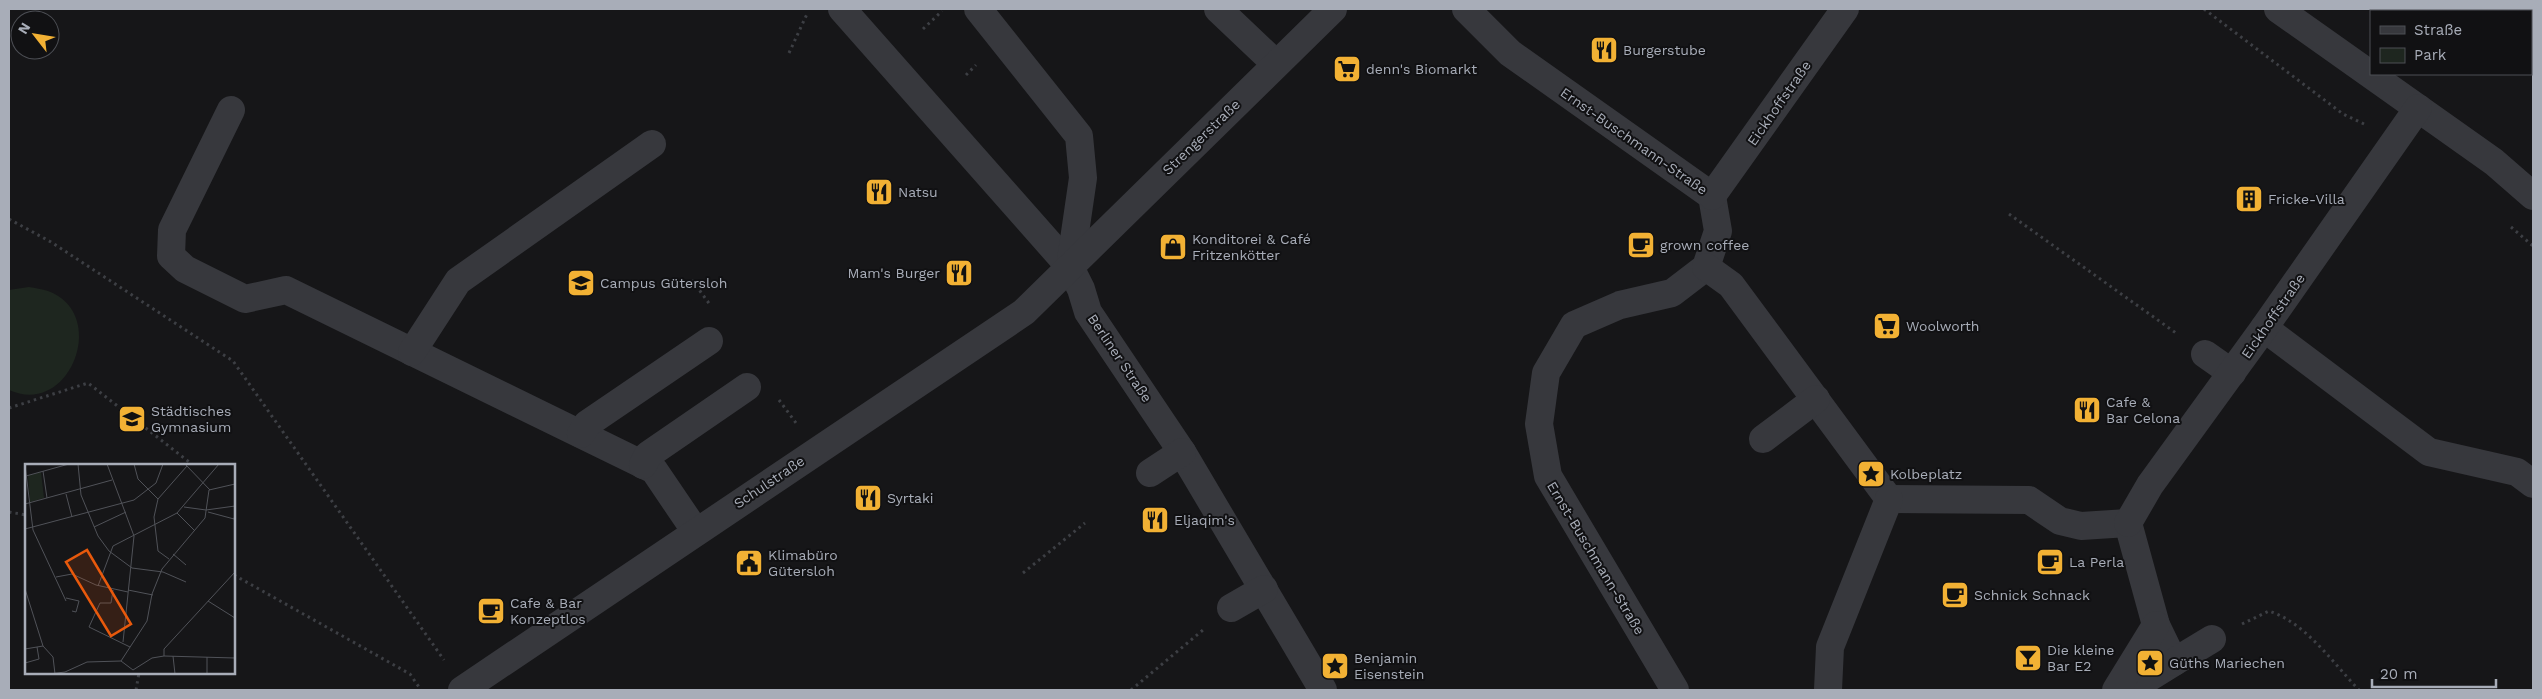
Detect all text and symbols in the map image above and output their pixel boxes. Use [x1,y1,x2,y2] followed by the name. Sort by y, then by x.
[10,10,60,60] north arrow
[2370,10,2532,75] legend
[14,20,33,37] text: N
[2414,21,2462,39] text: Straße
[1589,35,1619,65] restaurant icon: Burgerstube
[1623,42,1706,58] place label: Burgerstube
[2414,46,2447,64] text: Park
[1332,54,1362,84] supermarket icon: denn's Biomarkt
[1744,58,1814,148] street label: Eickhoffstraße
[1366,61,1477,77] place label: denn's Biomarkt
[1557,84,1711,198] street label: Ernst-Buschmann-Straße
[1159,96,1243,178] street label: Strengerstraße
[864,177,894,207] restaurant icon: Natsu
[898,184,938,200] place label: Natsu
[2234,184,2264,214] building icon: Fricke-Villa
[2268,191,2345,207] place label: Fricke-Villa
[1626,230,1656,260] cafe icon: grown coffee
[1192,231,1311,263] place label: Konditorei & Café Fritzenkötter
[1158,232,1188,262] shop icon: Konditorei & Café Fritzenkötter
[1660,237,1749,253] place label: grown coffee
[944,258,974,288] restaurant icon: Mam's Burger
[848,265,940,281] place label: Mam's Burger
[566,268,596,298] school or university icon: Campus Gütersloh
[2238,271,2308,361] street label: Eickhoffstraße
[600,275,727,291] place label: Campus Gütersloh
[1085,311,1155,405] street label: Berliner Straße
[1872,311,1902,341] supermarket icon: Woolworth
[1906,318,1980,334] place label: Woolworth
[2106,394,2180,426] place label: Cafe & Bar Celona
[2072,395,2102,425] restaurant icon: Cafe & Bar Celona
[151,403,231,435] place label: Städtisches Gymnasium
[117,404,147,434] school or university icon: Städtisches Gymnasium
[731,452,807,512] street label: Schulstraße
[1856,459,1886,489] place icon: Kolbeplatz
[25,464,235,674] inset map
[1890,466,1962,482] place label: Kolbeplatz
[1544,479,1648,637] street label: Ernst-Buschmann-Straße
[853,483,883,513] restaurant icon: Syrtaki
[887,490,934,506] place label: Syrtaki
[1140,505,1170,535] restaurant icon: Eljaqim's
[1174,512,1235,528] place label: Eljaqim's
[768,547,838,579] place label: Klimabüro Gütersloh
[2035,547,2065,577] cafe icon: La Perla
[734,548,764,578] public building icon: Klimabüro Gütersloh
[2069,554,2124,570] place label: La Perla
[1940,580,1970,610] cafe icon: Schnick Schnack
[1974,587,2090,603] place label: Schnick Schnack
[510,595,586,627] place label: Cafe & Bar Konzeptlos
[476,596,506,626] cafe icon: Cafe & Bar Konzeptlos
[2047,642,2114,674] place label: Die kleine Bar E2
[2013,643,2043,673] bar icon: Die kleine Bar E2
[2135,648,2165,678] place icon: Güths Mariechen
[1354,650,1425,682] place label: Benjamin Eisenstein
[1320,651,1350,681] place icon: Benjamin Eisenstein
[2169,655,2285,671] place label: Güths Mariechen
[2372,656,2496,688] scale bar
[2380,665,2418,683] text: 20 m

